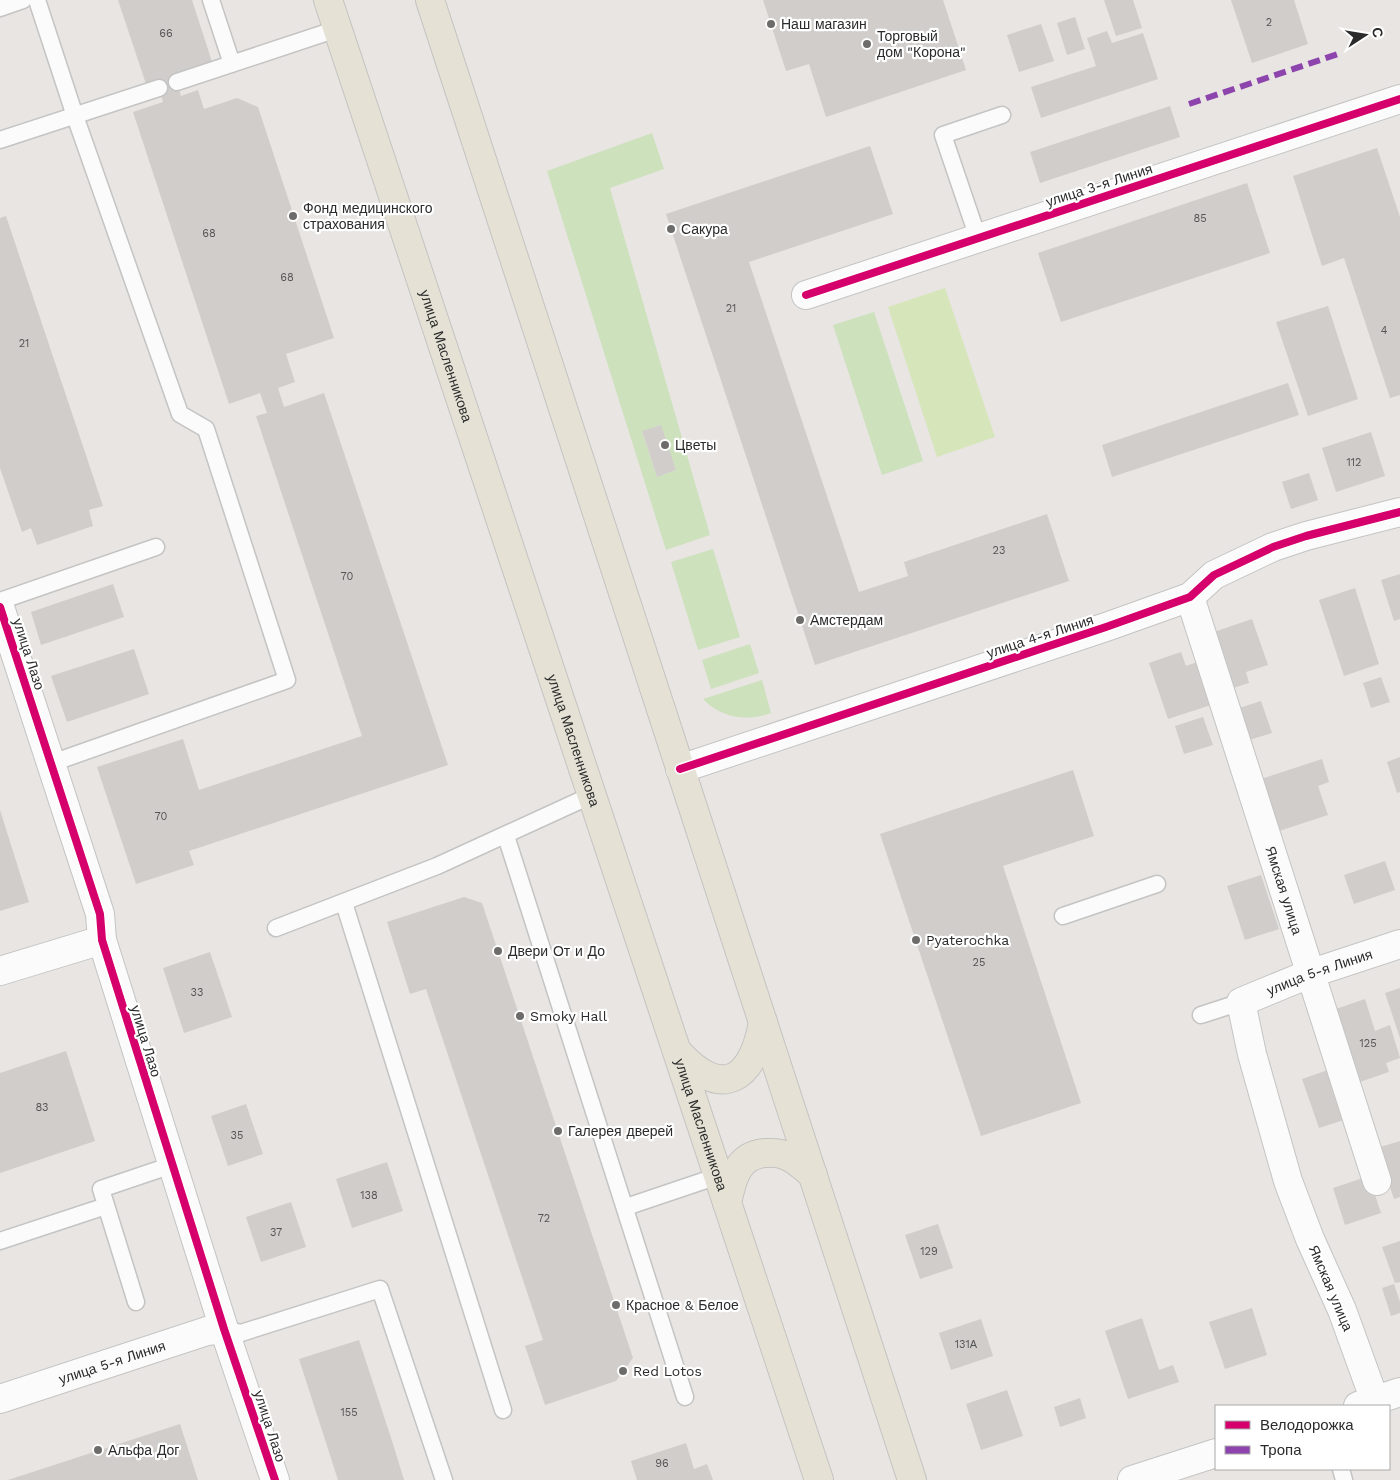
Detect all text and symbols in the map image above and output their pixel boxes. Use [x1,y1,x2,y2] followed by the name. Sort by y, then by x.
[1340,10,1390,60] north arrow
[781,16,867,32] place label: Наш магазин
[1266,16,1272,29] house number: 2
[765,18,777,30] marker: Наш магазин
[1369,26,1387,39] text: С
[159,27,173,40] house number: 66
[877,28,966,60] place label: Торговый дом "Корона"
[861,38,873,50] marker: Торговый дом "Корона"
[1044,160,1154,210] street label: улица 3-я Линия
[303,200,433,232] place label: Фонд медицинского страхования
[287,210,299,222] marker: Фонд медицинского страхования
[1193,212,1207,225] house number: 85
[681,221,728,237] place label: Сакура
[665,223,677,235] marker: Сакура
[202,227,216,240] house number: 68
[280,271,294,284] house number: 68
[417,288,476,424] street label: улица Масленникова
[726,302,736,315] house number: 21
[1381,324,1388,337] house number: 4
[19,337,29,350] house number: 21
[675,437,716,453] place label: Цветы
[659,439,671,451] marker: Цветы
[1347,456,1362,469] house number: 112
[993,544,1005,557] house number: 23
[341,570,354,583] house number: 70
[985,611,1095,661] street label: улица 4-я Линия
[810,612,883,628] place label: Амстердам
[794,614,806,626] marker: Амстердам
[10,616,48,692] street label: улица Лазо
[544,672,603,809] street label: улица Масленникова
[155,810,168,823] house number: 70
[1262,844,1306,937] street label: Ямская улица
[926,932,1009,948] place label: Pyaterochka
[910,934,922,946] marker: Pyaterochka
[508,943,605,959] place label: Двери От и До
[492,945,504,957] marker: Двери От и До
[1264,946,1374,999] street label: улица 5-я Линия
[973,956,985,969] house number: 25
[191,986,203,999] house number: 33
[128,1003,165,1079] street label: улица Лазо
[530,1008,608,1024] place label: Smoky Hall
[514,1010,526,1022] marker: Smoky Hall
[1359,1037,1377,1050] house number: 125
[672,1057,731,1193] street label: улица Масленникова
[36,1101,48,1114] house number: 83
[568,1123,673,1139] place label: Галерея дверей
[552,1125,564,1137] marker: Галерея дверей
[231,1129,243,1142] house number: 35
[360,1189,378,1202] house number: 138
[538,1212,550,1225] house number: 72
[270,1226,282,1239] house number: 37
[1306,1243,1356,1334] street label: Ямская улица
[920,1245,938,1258] house number: 129
[626,1297,739,1313] place label: Красное & Белое
[610,1299,622,1311] marker: Красное & Белое
[57,1337,167,1387] street label: улица 5-я Линия
[955,1338,978,1351] house number: 131А
[633,1363,702,1379] place label: Red Lotos
[617,1365,629,1377] marker: Red Lotos
[251,1388,289,1464] street label: улица Лазо
[1215,1405,1390,1470] legend
[340,1406,358,1419] house number: 155
[1260,1416,1354,1434] text: Велодорожка
[1260,1441,1302,1459] text: Тропа
[108,1442,179,1458] place label: Альфа Дог
[92,1444,104,1456] marker: Альфа Дог
[655,1457,669,1470] house number: 96

